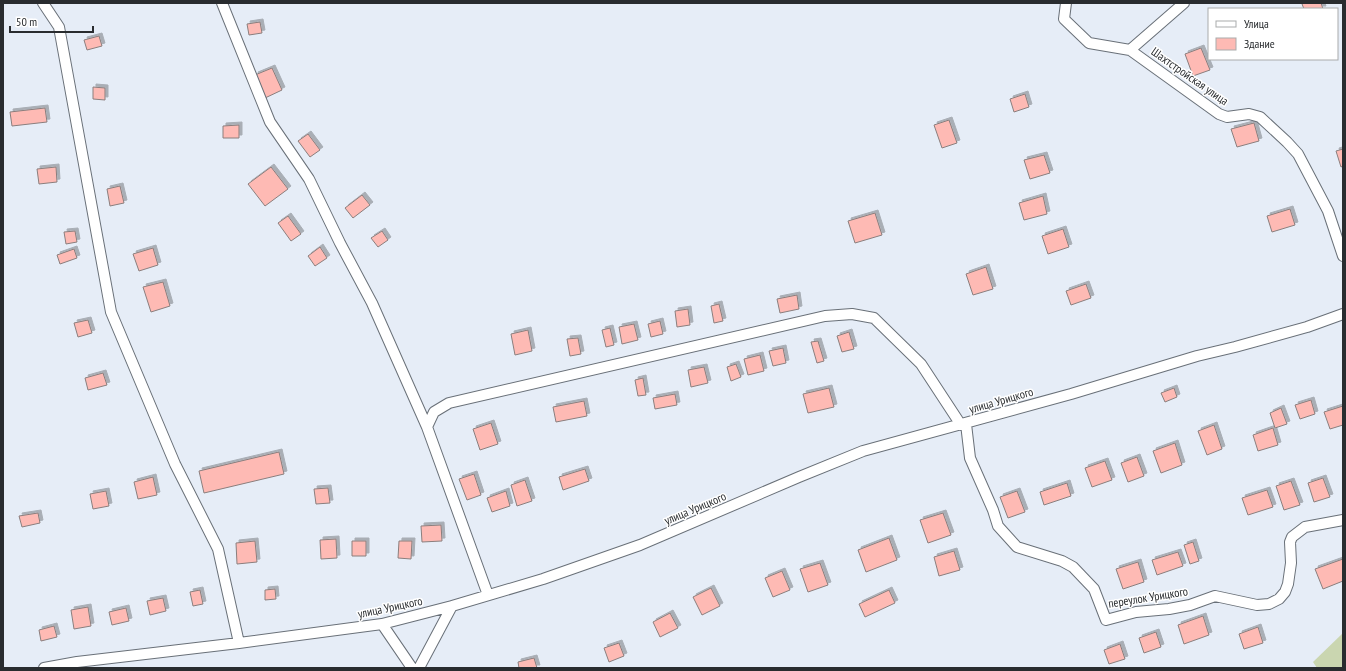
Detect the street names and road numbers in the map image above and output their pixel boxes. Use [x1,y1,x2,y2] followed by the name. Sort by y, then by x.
[1148,44,1232,108] street label: Шахтстройская улица
[967,384,1035,416] street label: улица Урицкого
[662,488,728,528] street label: улица Урицкого
[1107,583,1189,611] street label: переулок Урицкого
[356,593,424,621] street label: улица Урицкого

